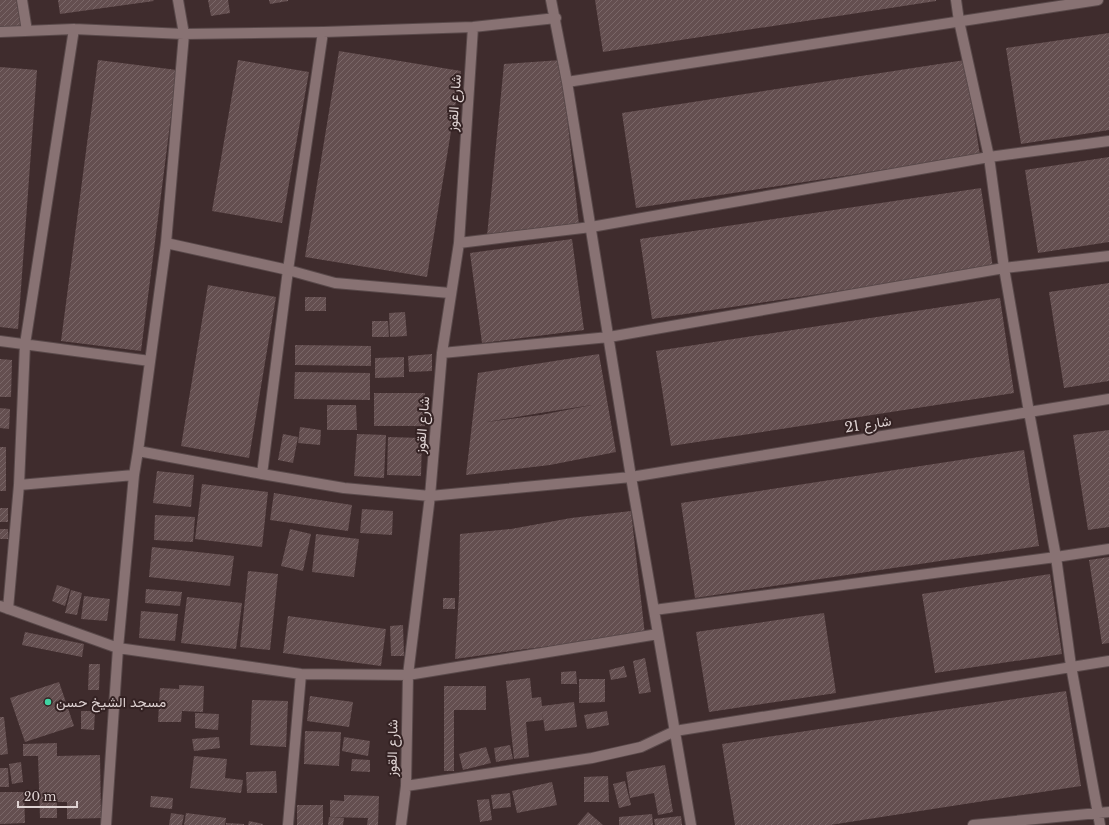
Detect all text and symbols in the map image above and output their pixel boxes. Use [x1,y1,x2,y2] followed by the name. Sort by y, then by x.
[443,74,467,133] street label: شارع القوز
[410,396,435,456] street label: شارع القوز
[843,411,893,439] street label: شارع 21
[56,693,166,713] place label: مسجد الشيخ حسن
[43,697,53,707] marker: مسجد الشيخ حسن
[382,719,403,778] street label: شارع القوز
[18,783,77,809] scale bar
[24,789,56,804] text: 20 m

